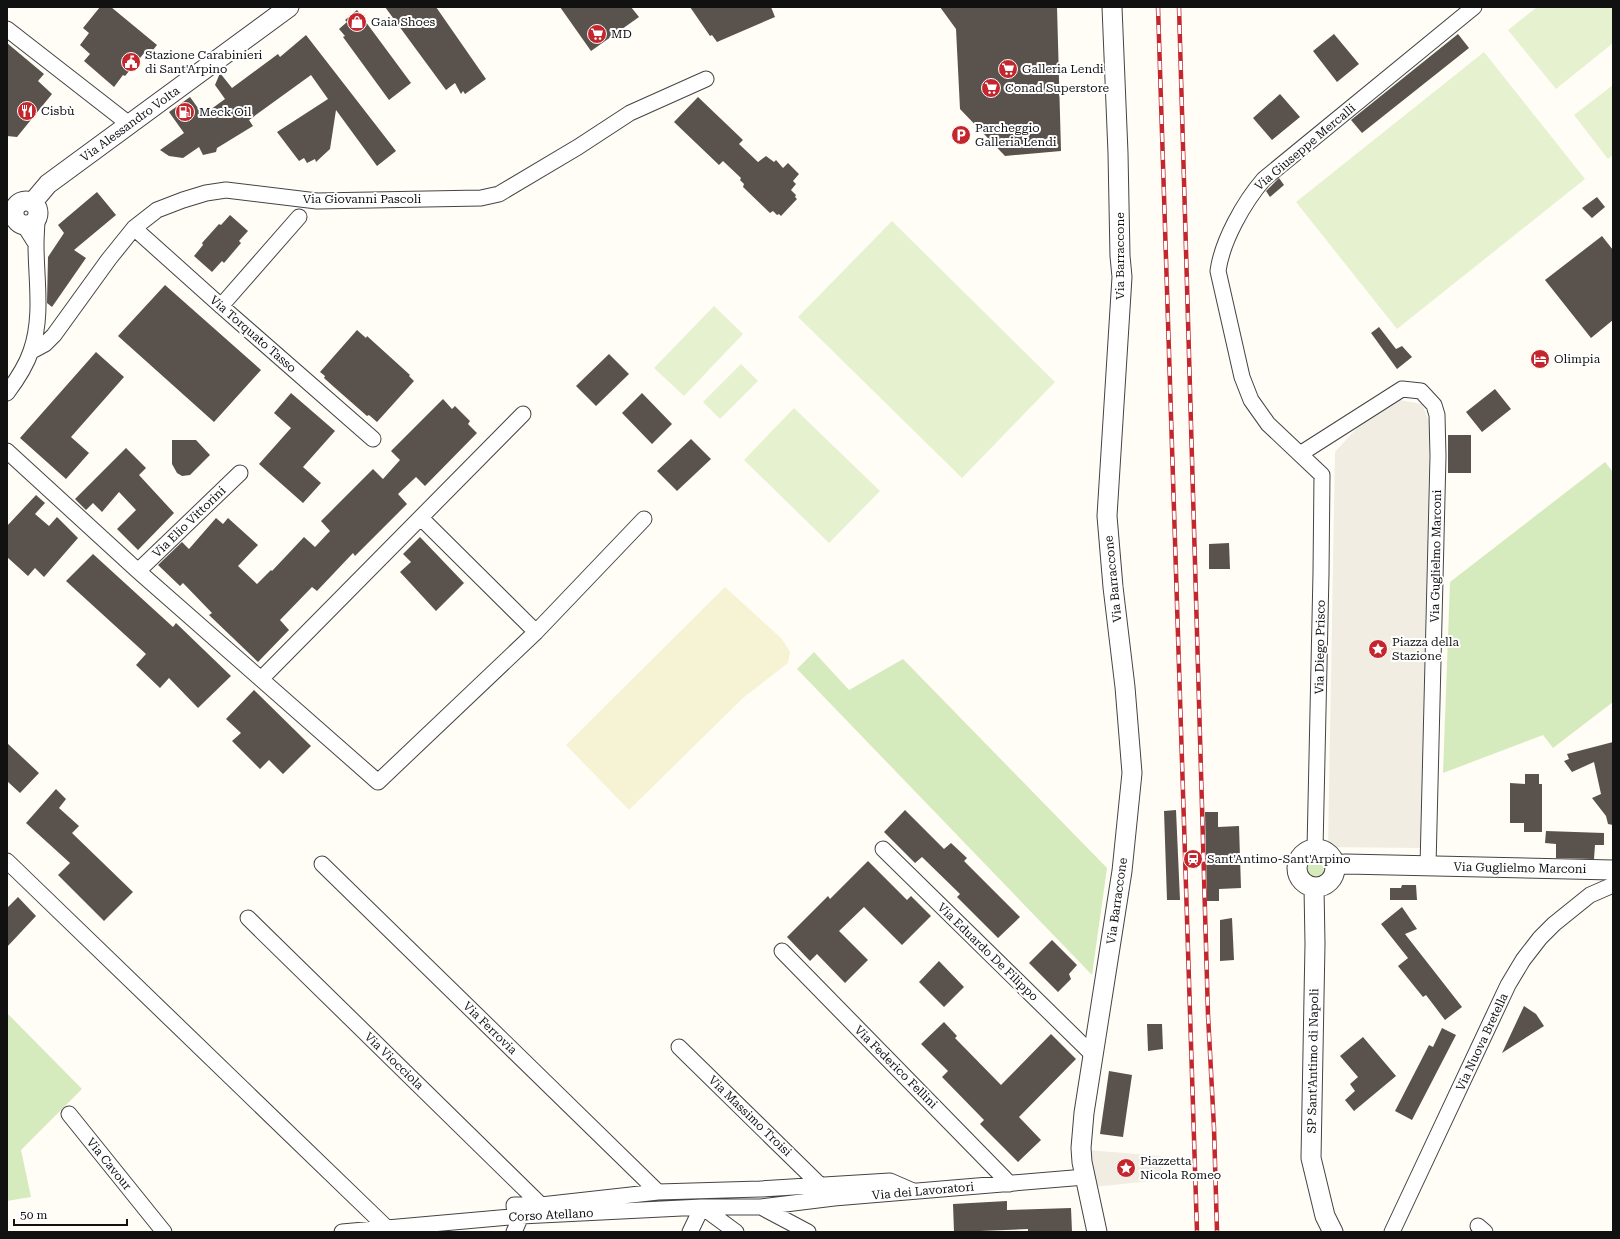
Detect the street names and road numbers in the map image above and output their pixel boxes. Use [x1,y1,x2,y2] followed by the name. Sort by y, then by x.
[78,83,183,165] street label: Via Alessandro Volta
[1252,101,1358,193] street label: Via Giuseppe Mercalli
[303,192,422,206] street label: Via Giovanni Pascoli
[1113,212,1127,300] street label: Via Barraccone
[207,293,299,375] street label: Via Torquato Tasso
[150,483,229,560] street label: Via Elio Vittorini
[1428,489,1444,623] street label: Via Guglielmo Marconi
[1101,534,1125,623] street label: Via Barraccone
[1312,600,1328,694] street label: Via Diego Prisco
[1104,856,1130,945] street label: Via Barraccone
[1453,860,1587,876] street label: Via Guglielmo Marconi
[935,900,1041,1004] street label: Via Eduardo De Filippo
[1305,988,1321,1134] street label: SP Sant'Antimo di Napoli
[1453,990,1511,1093] street label: Via Nuova Bretella
[460,999,520,1057] street label: Via Ferrovia
[852,1023,940,1111] street label: Via Federico Fellini
[362,1030,427,1093] street label: Via Viocciola
[706,1073,794,1159] street label: Via Massimo Troisi
[84,1135,134,1193] street label: Via Cavour
[871,1180,975,1202] street label: Via dei Lavoratori
[508,1206,594,1224] street label: Corso Atellano

